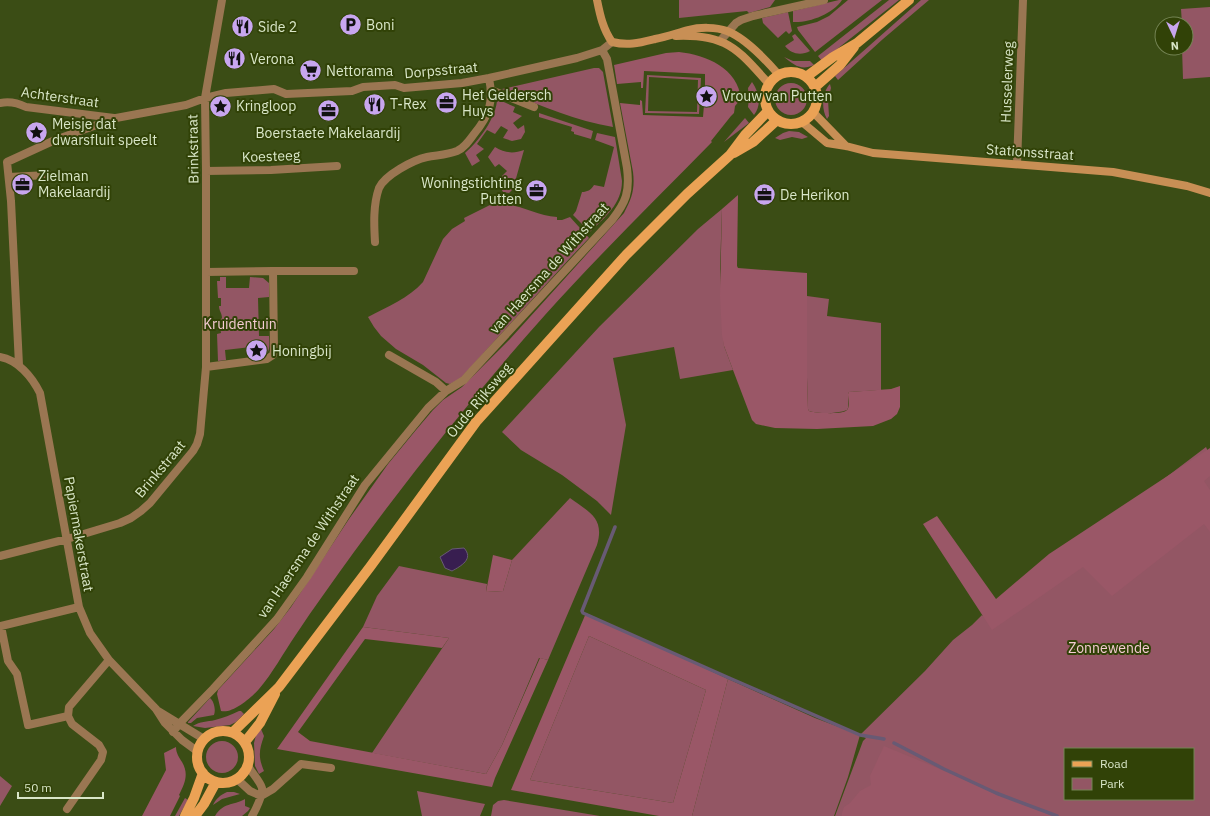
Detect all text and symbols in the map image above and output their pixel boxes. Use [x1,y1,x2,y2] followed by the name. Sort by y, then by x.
[337,12,363,38] parking icon: Boni
[230,14,256,40] restaurant icon: Side 2
[366,16,394,34] place label: Boni
[1154,16,1194,56] north arrow
[258,18,297,36] place label: Side 2
[1170,39,1179,53] text: N
[997,40,1017,123] street label: Husselerweg
[222,46,248,72] restaurant icon: Verona
[250,50,295,68] place label: Verona
[297,58,323,84] supermarket icon: Nettorama
[403,58,479,82] street label: Dorpsstraat
[326,62,394,80] place label: Nettorama
[20,83,100,111] street label: Achterstraat
[694,83,720,109] place icon: Vrouw van Putten
[462,86,552,120] place label: Het Geldersch Huys
[722,87,832,105] place label: Vrouw van Putten
[433,90,459,116] office icon: Het Geldersch Huys
[362,91,388,117] restaurant icon: T-Rex
[208,93,234,119] place icon: Kringloop
[390,95,426,113] place label: T-Rex
[236,97,296,115] place label: Kringloop
[315,98,341,124] office icon: Boerstaete Makelaardij
[183,114,203,184] street label: Brinkstraat
[52,115,157,149] place label: Meisje dat dwarsfluit speelt
[24,119,50,145] place icon: Meisje dat dwarsfluit speelt
[255,124,401,142] place label: Boerstaete Makelaardij
[985,140,1075,164] street label: Stationsstraat
[242,146,301,166] street label: Koesteeg
[38,167,111,201] place label: Zielman Makelaardij
[9,171,35,197] office icon: Zielman Makelaardij
[421,174,523,208] place label: Woningstichting Putten
[524,178,550,204] office icon: Woningstichting Putten
[751,182,777,208] office icon: De Herikon
[780,186,850,204] place label: De Herikon
[485,199,613,337] street label: van Haersma de Withstraat
[203,315,277,333] park label: Kruidentuin
[244,338,270,364] place icon: Honingbij
[272,342,332,360] place label: Honingbij
[442,358,516,441] street label: Oude Rijksweg
[131,437,189,501] street label: Brinkstraat
[253,470,363,622] street label: van Haersma de Withstraat
[60,475,98,593] street label: Papiermakerstraat
[1068,639,1150,657] park label: Zonnewende
[1064,748,1194,800] legend
[1100,756,1128,771] text: Road
[18,774,103,800] scale bar
[1100,776,1125,791] text: Park
[24,780,52,795] text: 50 m

